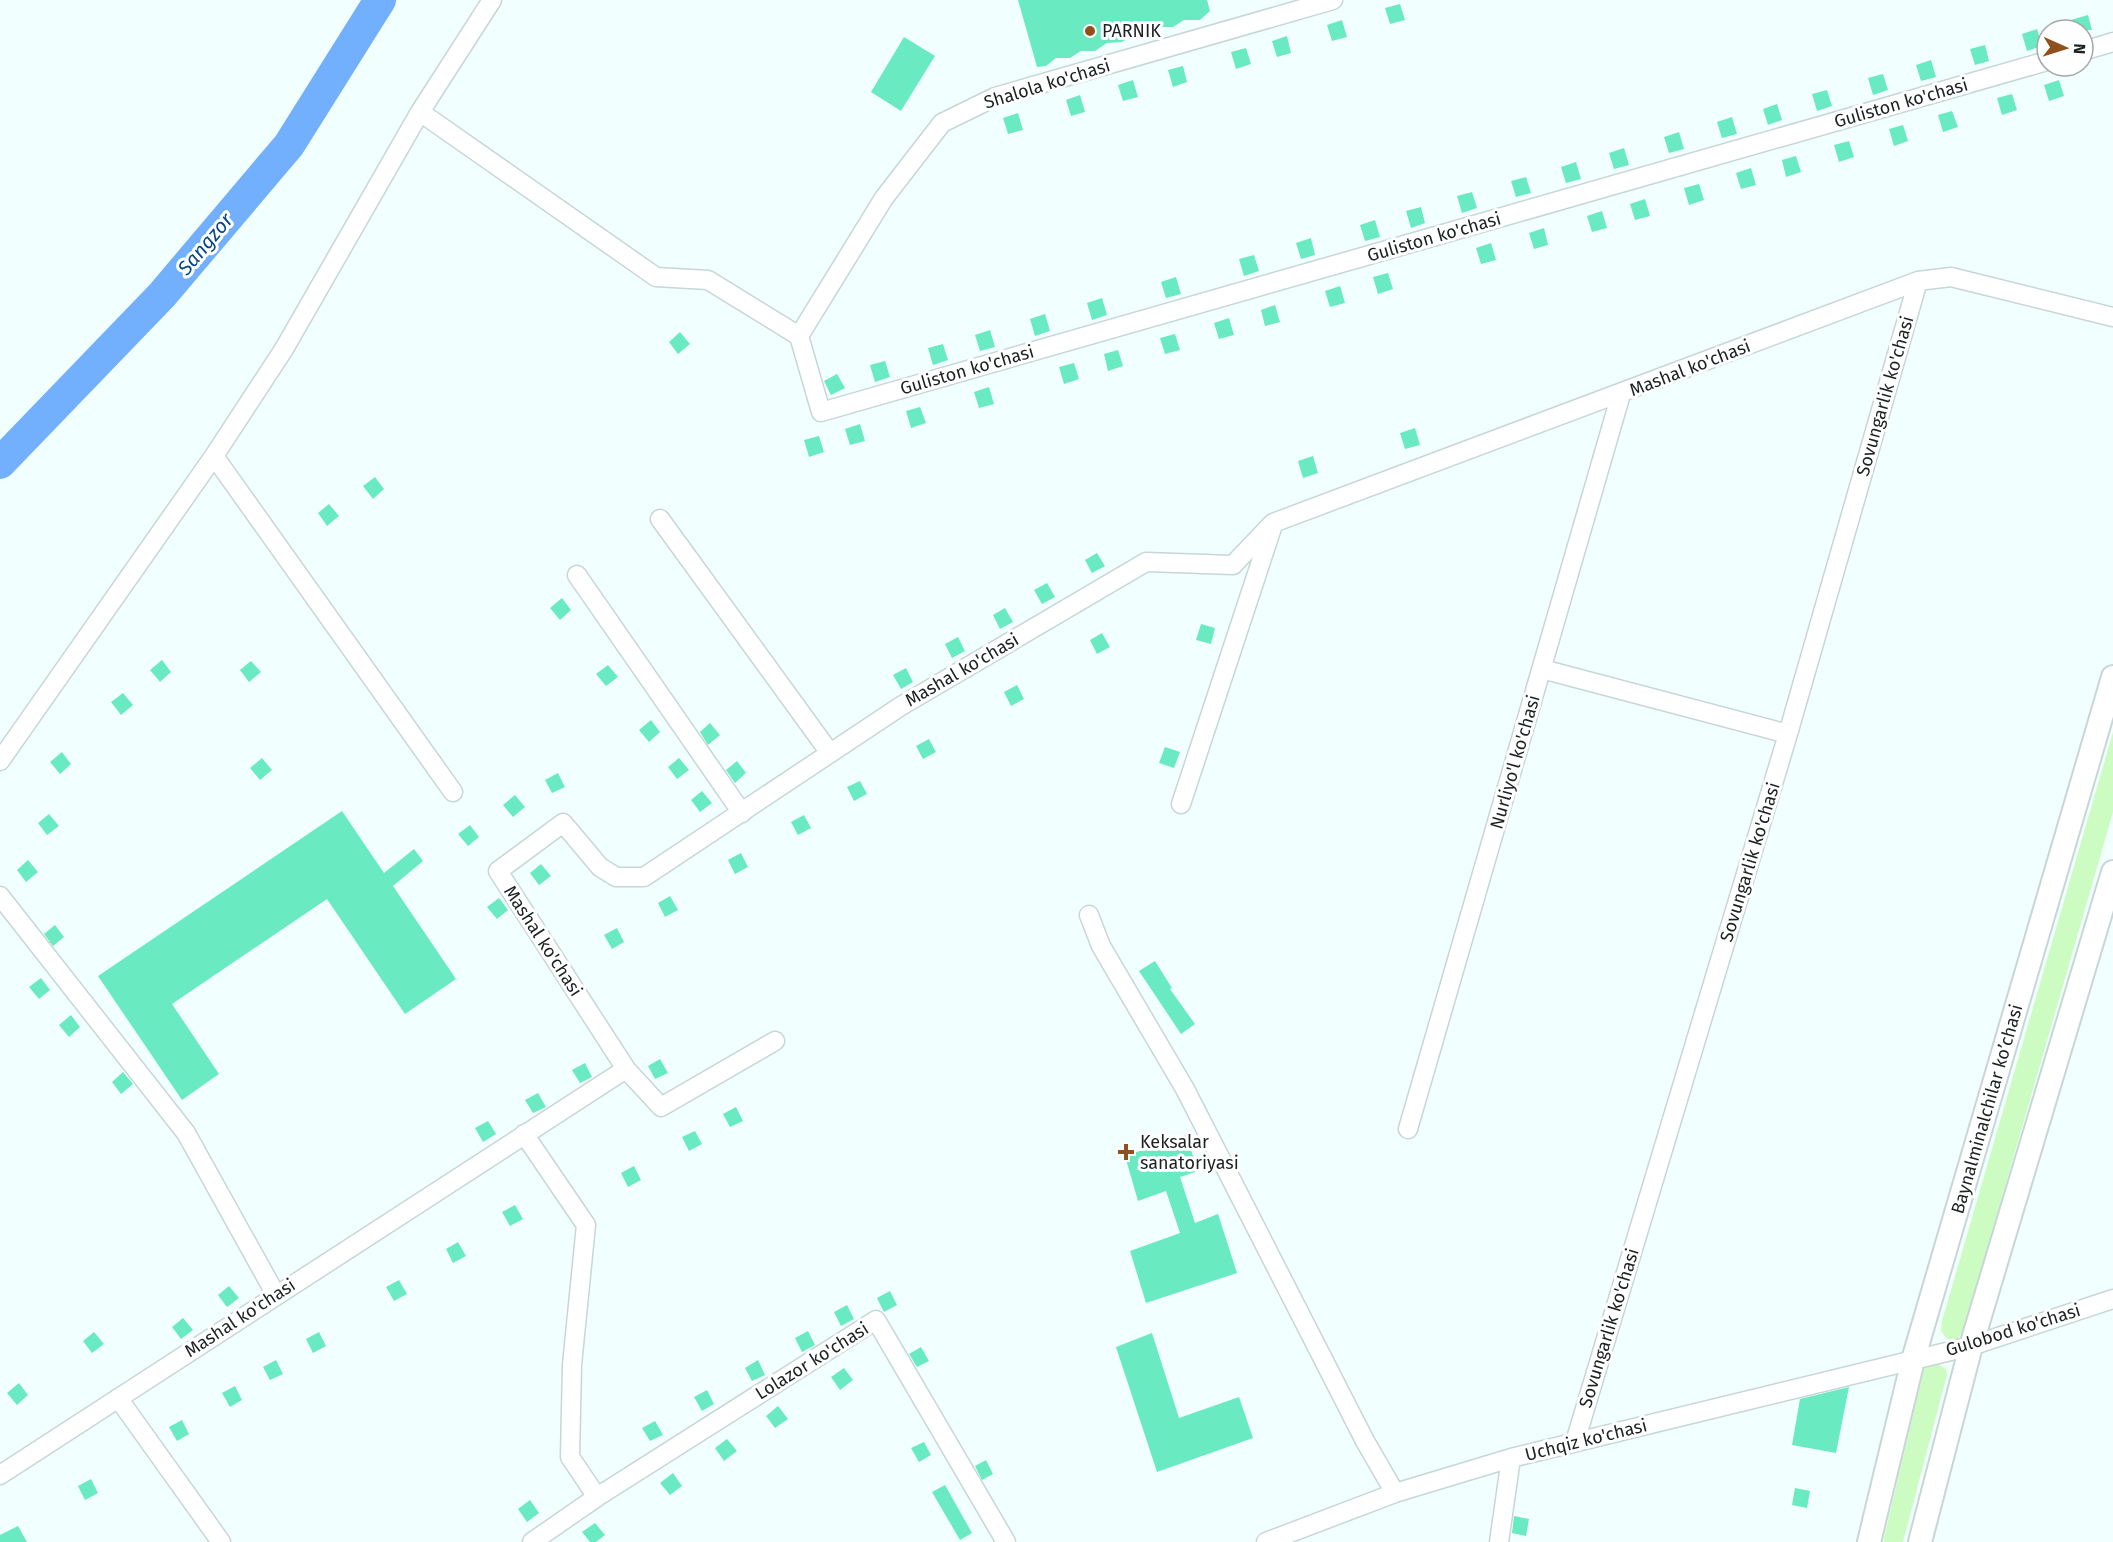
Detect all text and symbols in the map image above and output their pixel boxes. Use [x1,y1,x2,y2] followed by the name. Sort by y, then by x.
[2035,18,2095,78] north arrow
[1102,20,1161,42] place label: PARNIK
[1083,24,1097,38] marker: PARNIK
[2070,43,2089,55] text: N
[981,54,1113,114] street label: Shalola ko'chasi
[1832,73,1970,133] street label: Guliston ko'chasi
[172,207,239,280] water label: Sangzor
[1365,207,1503,267] street label: Guliston ko'chasi
[1852,313,1918,479] street label: Sovungarlik ko'chasi
[1626,335,1754,401] street label: Mashal ko'chasi
[898,340,1036,400] street label: Guliston ko'chasi
[901,629,1023,711] street label: Mashal ko'chasi
[1485,692,1545,832] street label: Nurliyo'l ko'chasi
[1715,780,1785,944] street label: Sovungarlik ko'chasi
[499,881,587,1001] street label: Mashal ko'chasi
[1947,1002,2027,1216] street label: Baynalminalchilar ko’chasi
[1140,1131,1239,1174] place label: Keksalar sanatoriyasi
[1117,1143,1135,1161] marker: Keksalar sanatoriyasi
[1574,1246,1644,1410] street label: Sovungarlik ko'chasi
[180,1274,300,1362] street label: Mashal ko'chasi
[1943,1299,2083,1361] street label: Gulobod ko'chasi
[751,1317,873,1405] street label: Lolazor ko'chasi
[1523,1414,1649,1466] street label: Uchqiz ko'chasi

